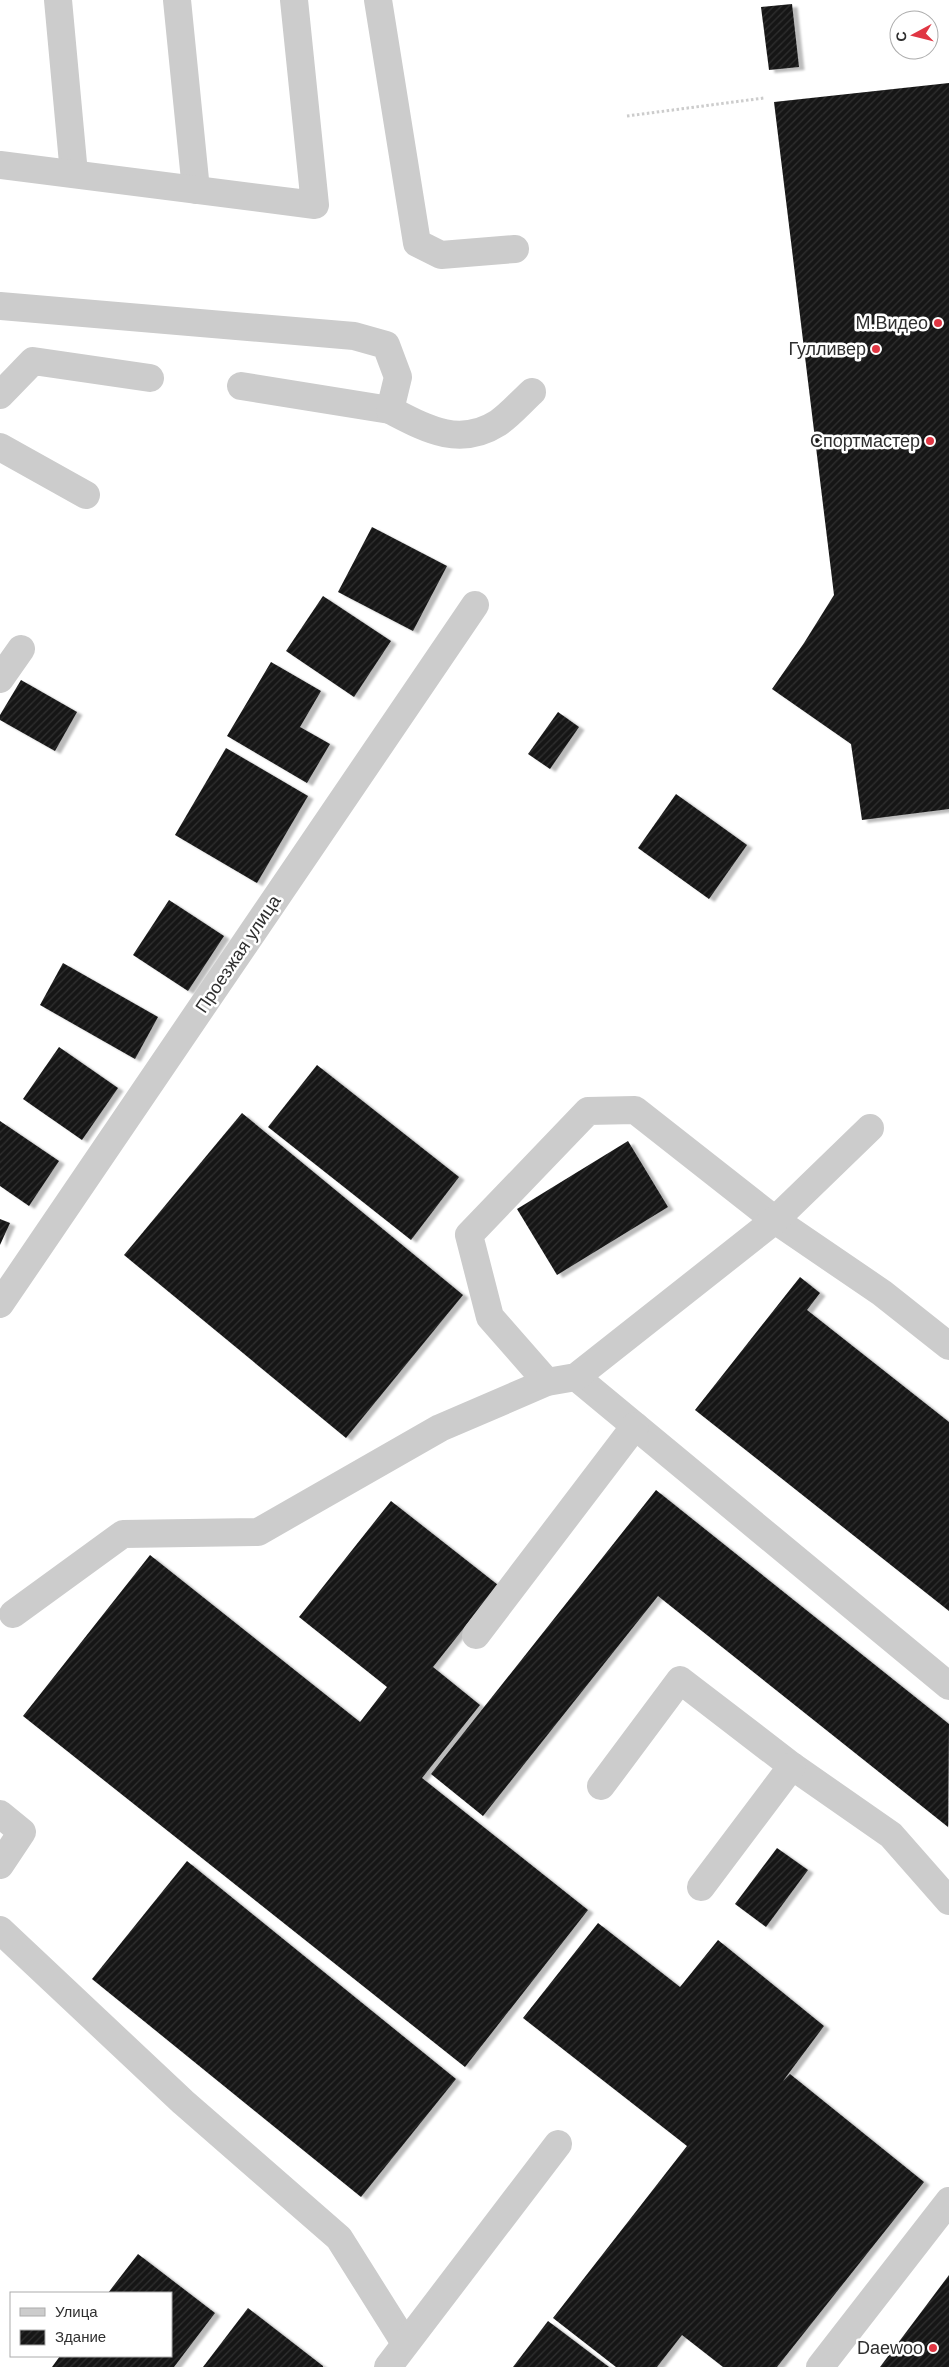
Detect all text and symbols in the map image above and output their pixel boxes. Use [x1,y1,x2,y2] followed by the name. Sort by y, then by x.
[889,10,939,60] north arrow
[893,31,910,43] text: С
[855,313,928,333] place label: М.Видео
[932,317,944,329] marker: М.Видео
[788,339,866,359] place label: Гулливер
[870,343,882,355] marker: Гулливер
[810,431,920,451] place label: Спортмастер
[924,435,936,447] marker: Спортмастер
[191,891,285,1016] street label: Проезжая улица
[10,2292,172,2357] legend
[55,2303,98,2320] text: Улица
[55,2328,106,2345] text: Здание
[857,2338,923,2358] place label: Daewoo
[927,2342,939,2354] marker: Daewoo

